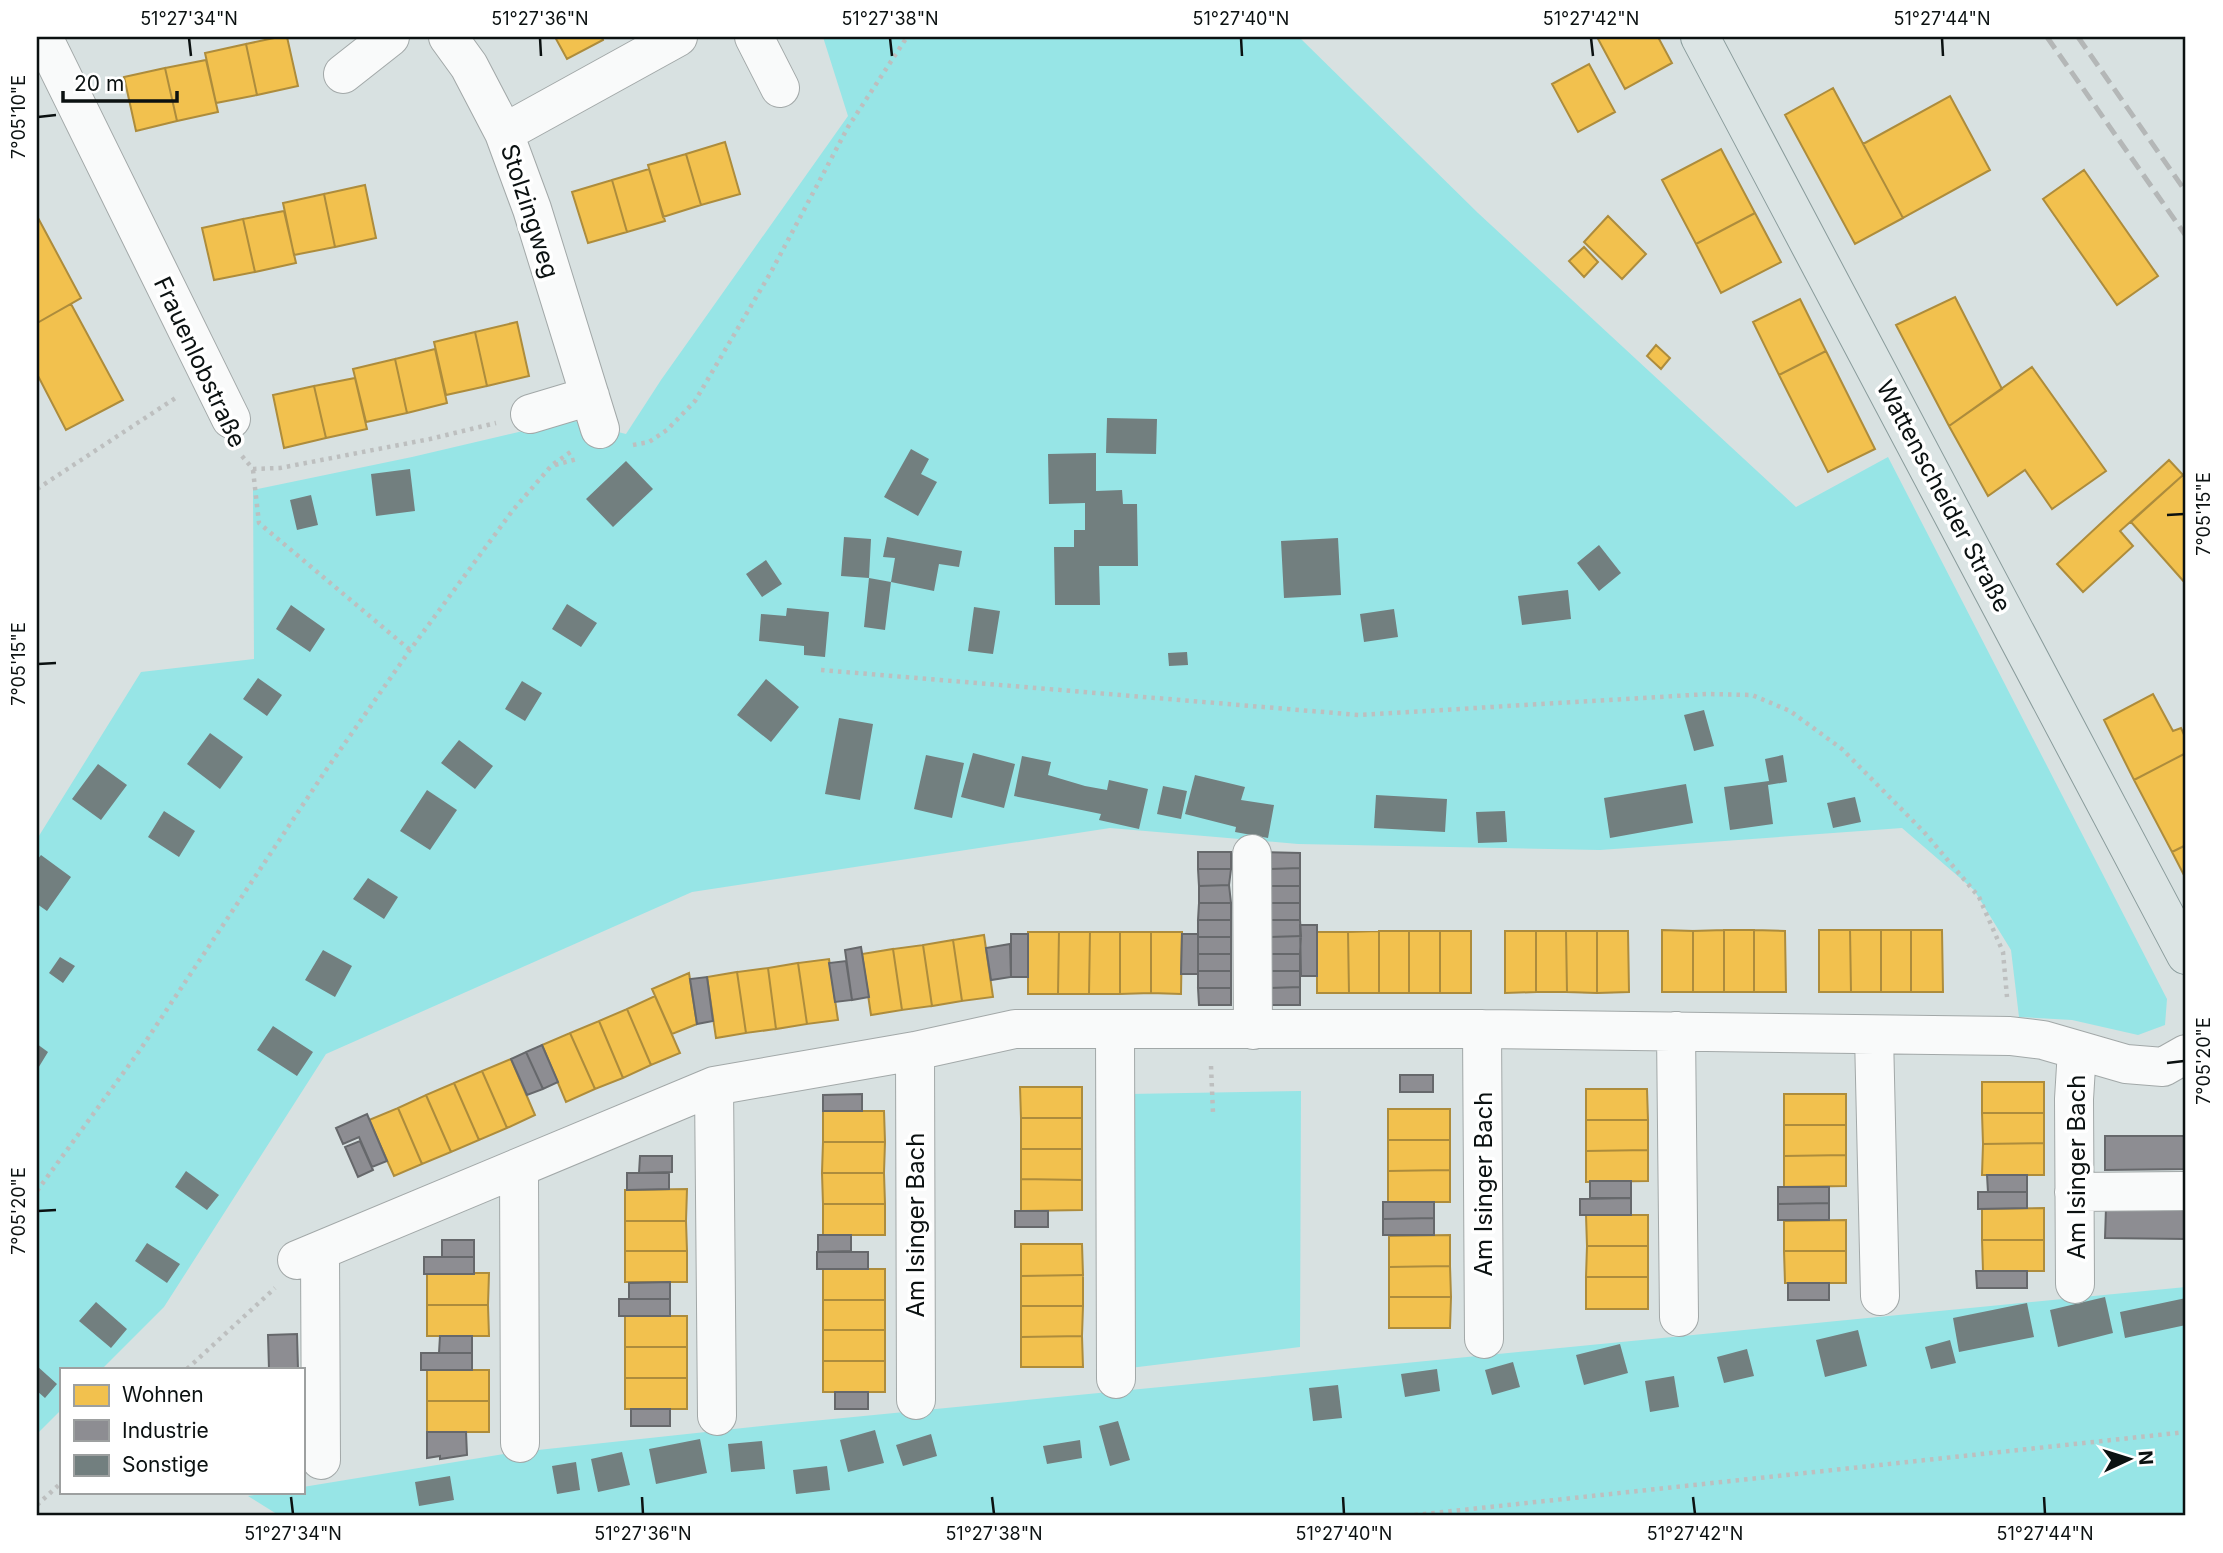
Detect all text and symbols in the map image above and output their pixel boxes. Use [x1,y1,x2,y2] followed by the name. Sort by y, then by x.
[140,8,238,29] text: 51°27'34"N
[491,8,589,29] text: 51°27'36"N
[841,8,939,29] text: 51°27'38"N
[1193,8,1289,29] text: 51°27'40"N
[1543,8,1639,29] text: 51°27'42"N
[1893,8,1991,29] text: 51°27'44"N
[63,60,177,104] scale bar
[74,71,124,96] text: 20 m
[8,75,29,159] text: 7°05'10"E
[495,140,565,282] street label: Stolzingweg
[148,272,252,452] street label: Frauenlobstraße
[1871,375,2017,617] street label: Wattenscheider Straße
[2193,472,2214,556] text: 7°05'15"E
[8,622,29,706] text: 7°05'15"E
[2193,1017,2214,1105] text: 7°05'20"E
[2062,1074,2091,1260] street label: Am Isinger Bach
[1469,1091,1498,1277] street label: Am Isinger Bach
[901,1132,930,1318] street label: Am Isinger Bach
[8,1167,29,1255] text: 7°05'20"E
[60,1368,304,1494] legend
[122,1382,204,1407] text: Wohnen
[122,1418,209,1443] text: Industrie
[2094,1424,2164,1494] north arrow
[2133,1450,2157,1466] text: N
[122,1452,209,1477] text: Sonstige
[244,1523,342,1544] text: 51°27'34"N
[594,1523,692,1544] text: 51°27'36"N
[945,1523,1043,1544] text: 51°27'38"N
[1296,1523,1392,1544] text: 51°27'40"N
[1647,1523,1743,1544] text: 51°27'42"N
[1996,1523,2094,1544] text: 51°27'44"N

